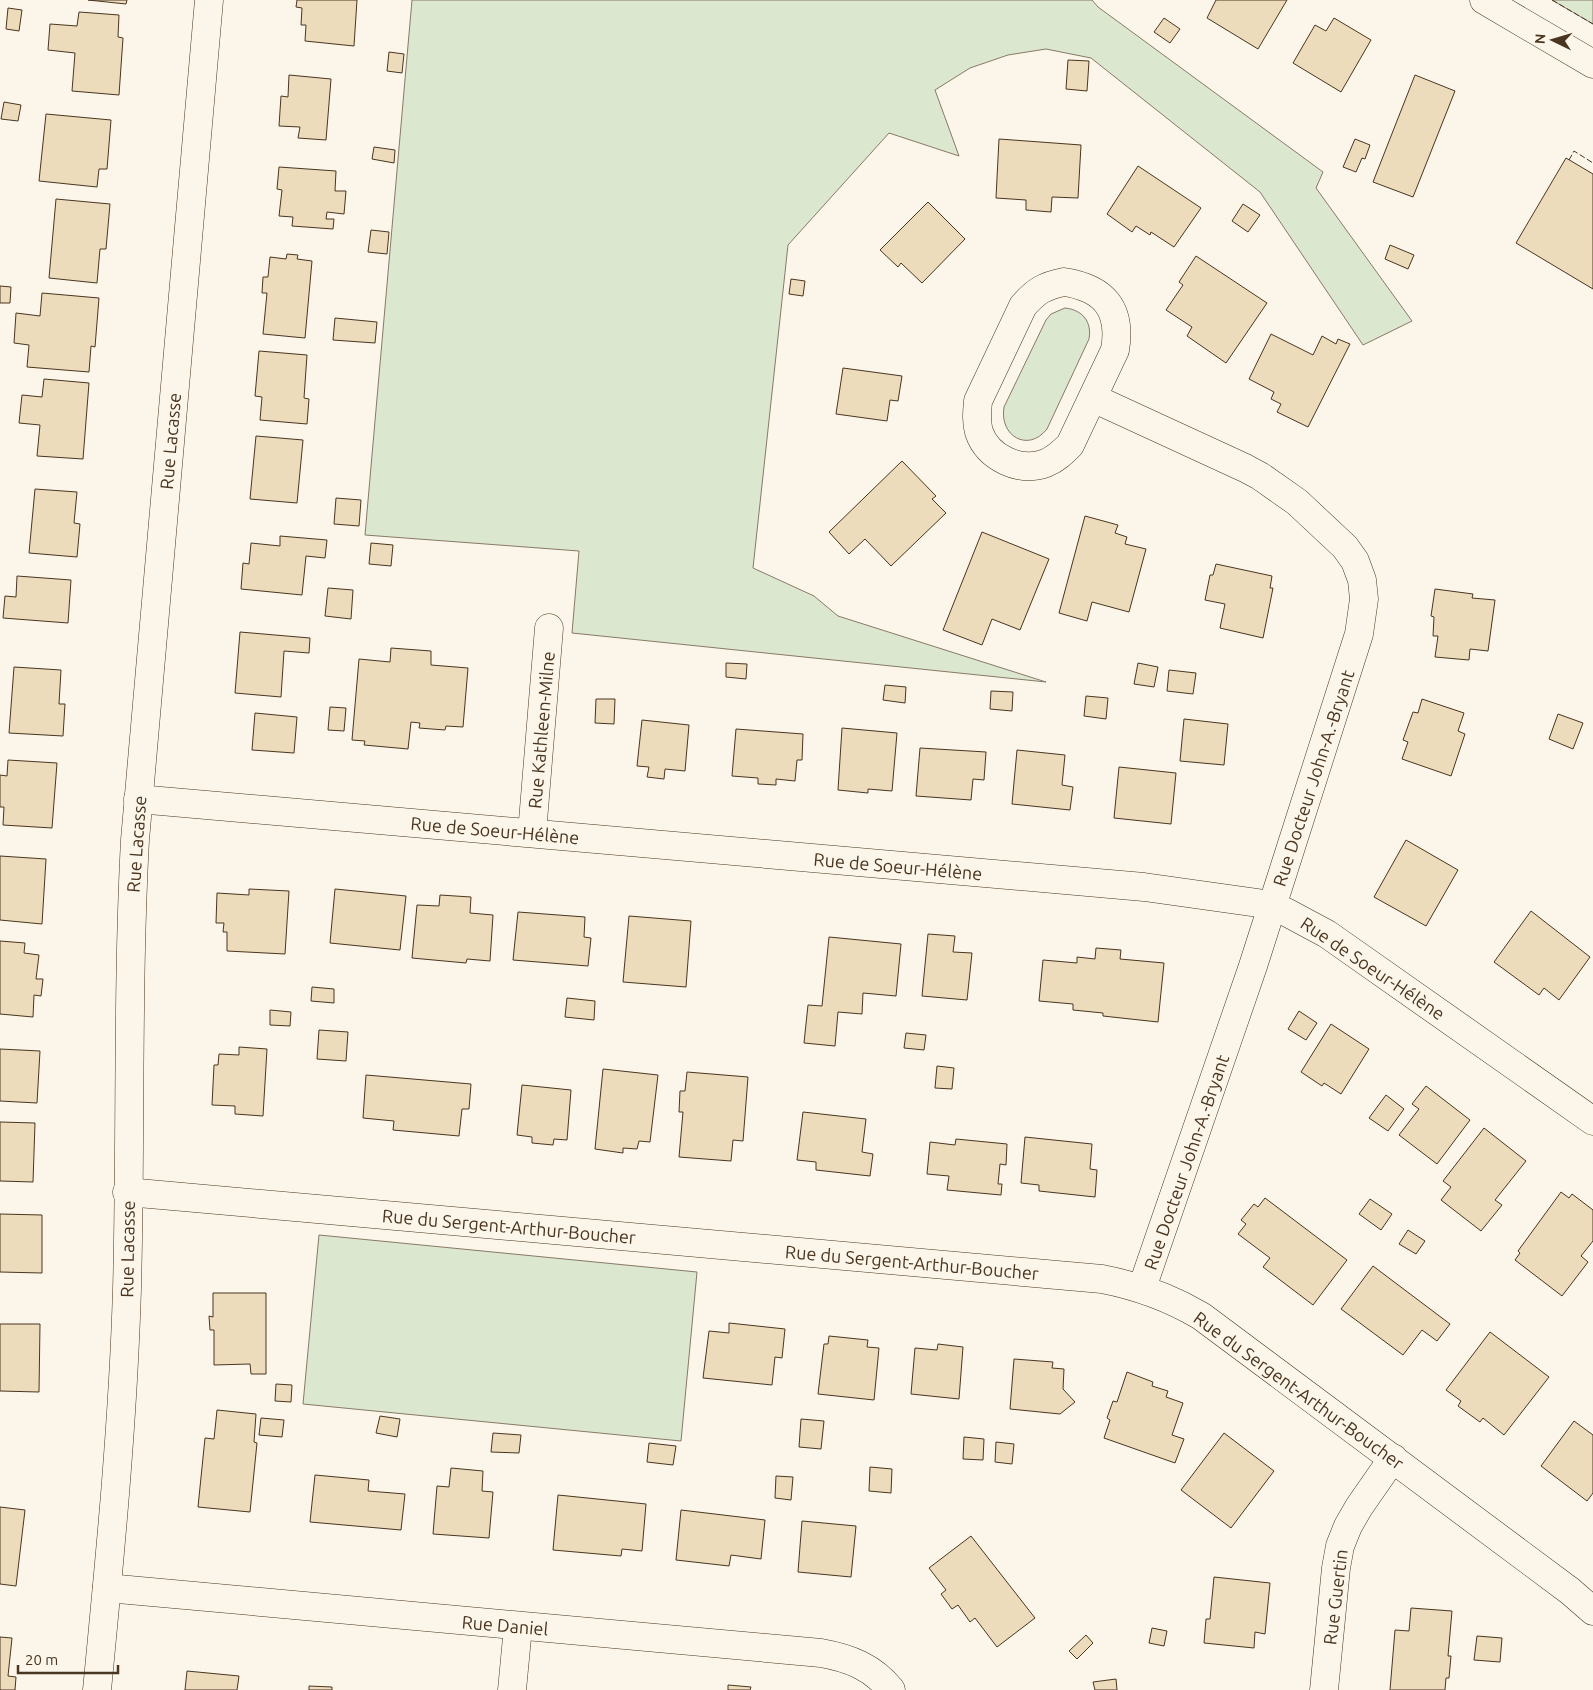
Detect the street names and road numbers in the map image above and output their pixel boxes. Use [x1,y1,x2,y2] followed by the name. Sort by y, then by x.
[156,392,184,490] street label: Rue Lacasse
[524,650,558,810] street label: Rue Kathleen-Milne
[1269,667,1357,889] street label: Rue Docteur John-A.-Bryant
[123,795,149,893] street label: Rue Lacasse
[410,813,580,847] street label: Rue de Soeur-Hélène
[813,849,983,883] street label: Rue de Soeur-Hélène
[1297,912,1449,1024] street label: Rue de Soeur-Hélène
[1140,1052,1232,1272] street label: Rue Docteur John-A.-Bryant
[116,1200,138,1298] street label: Rue Lacasse
[381,1205,637,1247] street label: Rue du Sergent-Arthur-Boucher
[784,1241,1040,1283] street label: Rue du Sergent-Arthur-Boucher
[1190,1307,1408,1473] street label: Rue du Sergent-Arthur-Boucher
[1319,1548,1351,1646] street label: Rue Guertin
[461,1611,549,1639] street label: Rue Daniel

